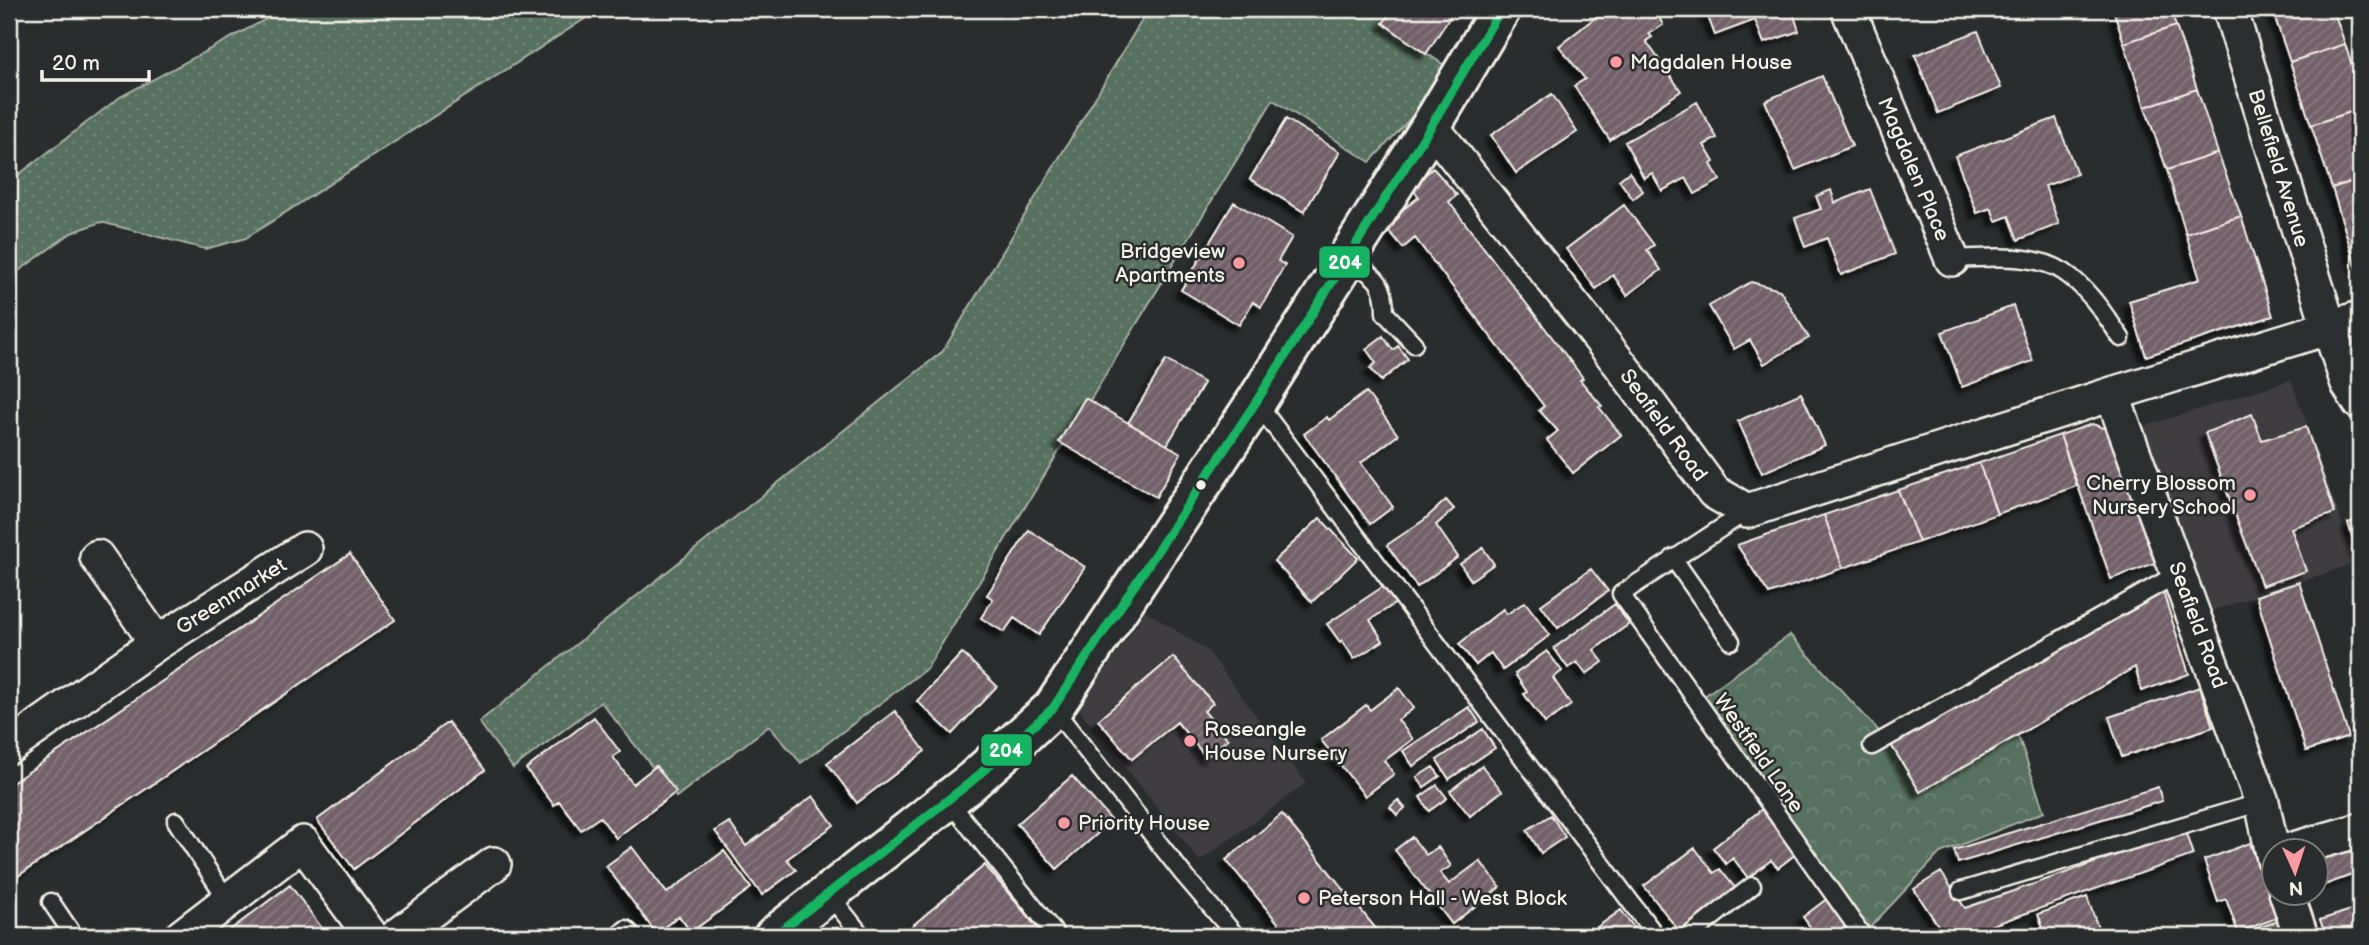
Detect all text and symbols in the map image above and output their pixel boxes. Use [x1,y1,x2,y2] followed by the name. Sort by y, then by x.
[42,38,149,82] scale bar
[1630,50,1792,75] place label: Magdalen House
[52,51,100,76] text: 20 m
[1608,54,1624,70] marker: Magdalen House
[2243,86,2314,250] street label: Bellefield Avenue
[1872,93,1955,245] street label: Magdalen Place
[1116,239,1225,288] place label: Bridgeview Apartments
[1318,245,1371,279] line badge: 204
[1328,252,1362,275] text: 204
[1231,255,1247,271] marker: Bridgeview Apartments
[1614,364,1713,486] street label: Seafield Road
[2086,471,2236,520] place label: Cherry Blossom Nursery School
[1194,478,1208,492] unlabelled marker
[2242,487,2258,503] marker: Cherry Blossom Nursery School
[171,552,291,640] street label: Greenmarket
[2163,559,2232,692] street label: Seafield Road
[1708,689,1809,818] street label: Westfield Lane
[1204,717,1348,766] place label: Roseangle House Nursery
[980,733,1033,767] line badge: 204
[1182,733,1198,749] marker: Roseangle House Nursery
[989,740,1023,763] text: 204
[1078,811,1210,836] place label: Priority House
[1056,815,1072,831] marker: Priority House
[2260,836,2330,906] north arrow
[2288,876,2304,899] text: N
[1318,886,1568,911] place label: Peterson Hall - West Block
[1296,890,1312,906] marker: Peterson Hall - West Block

